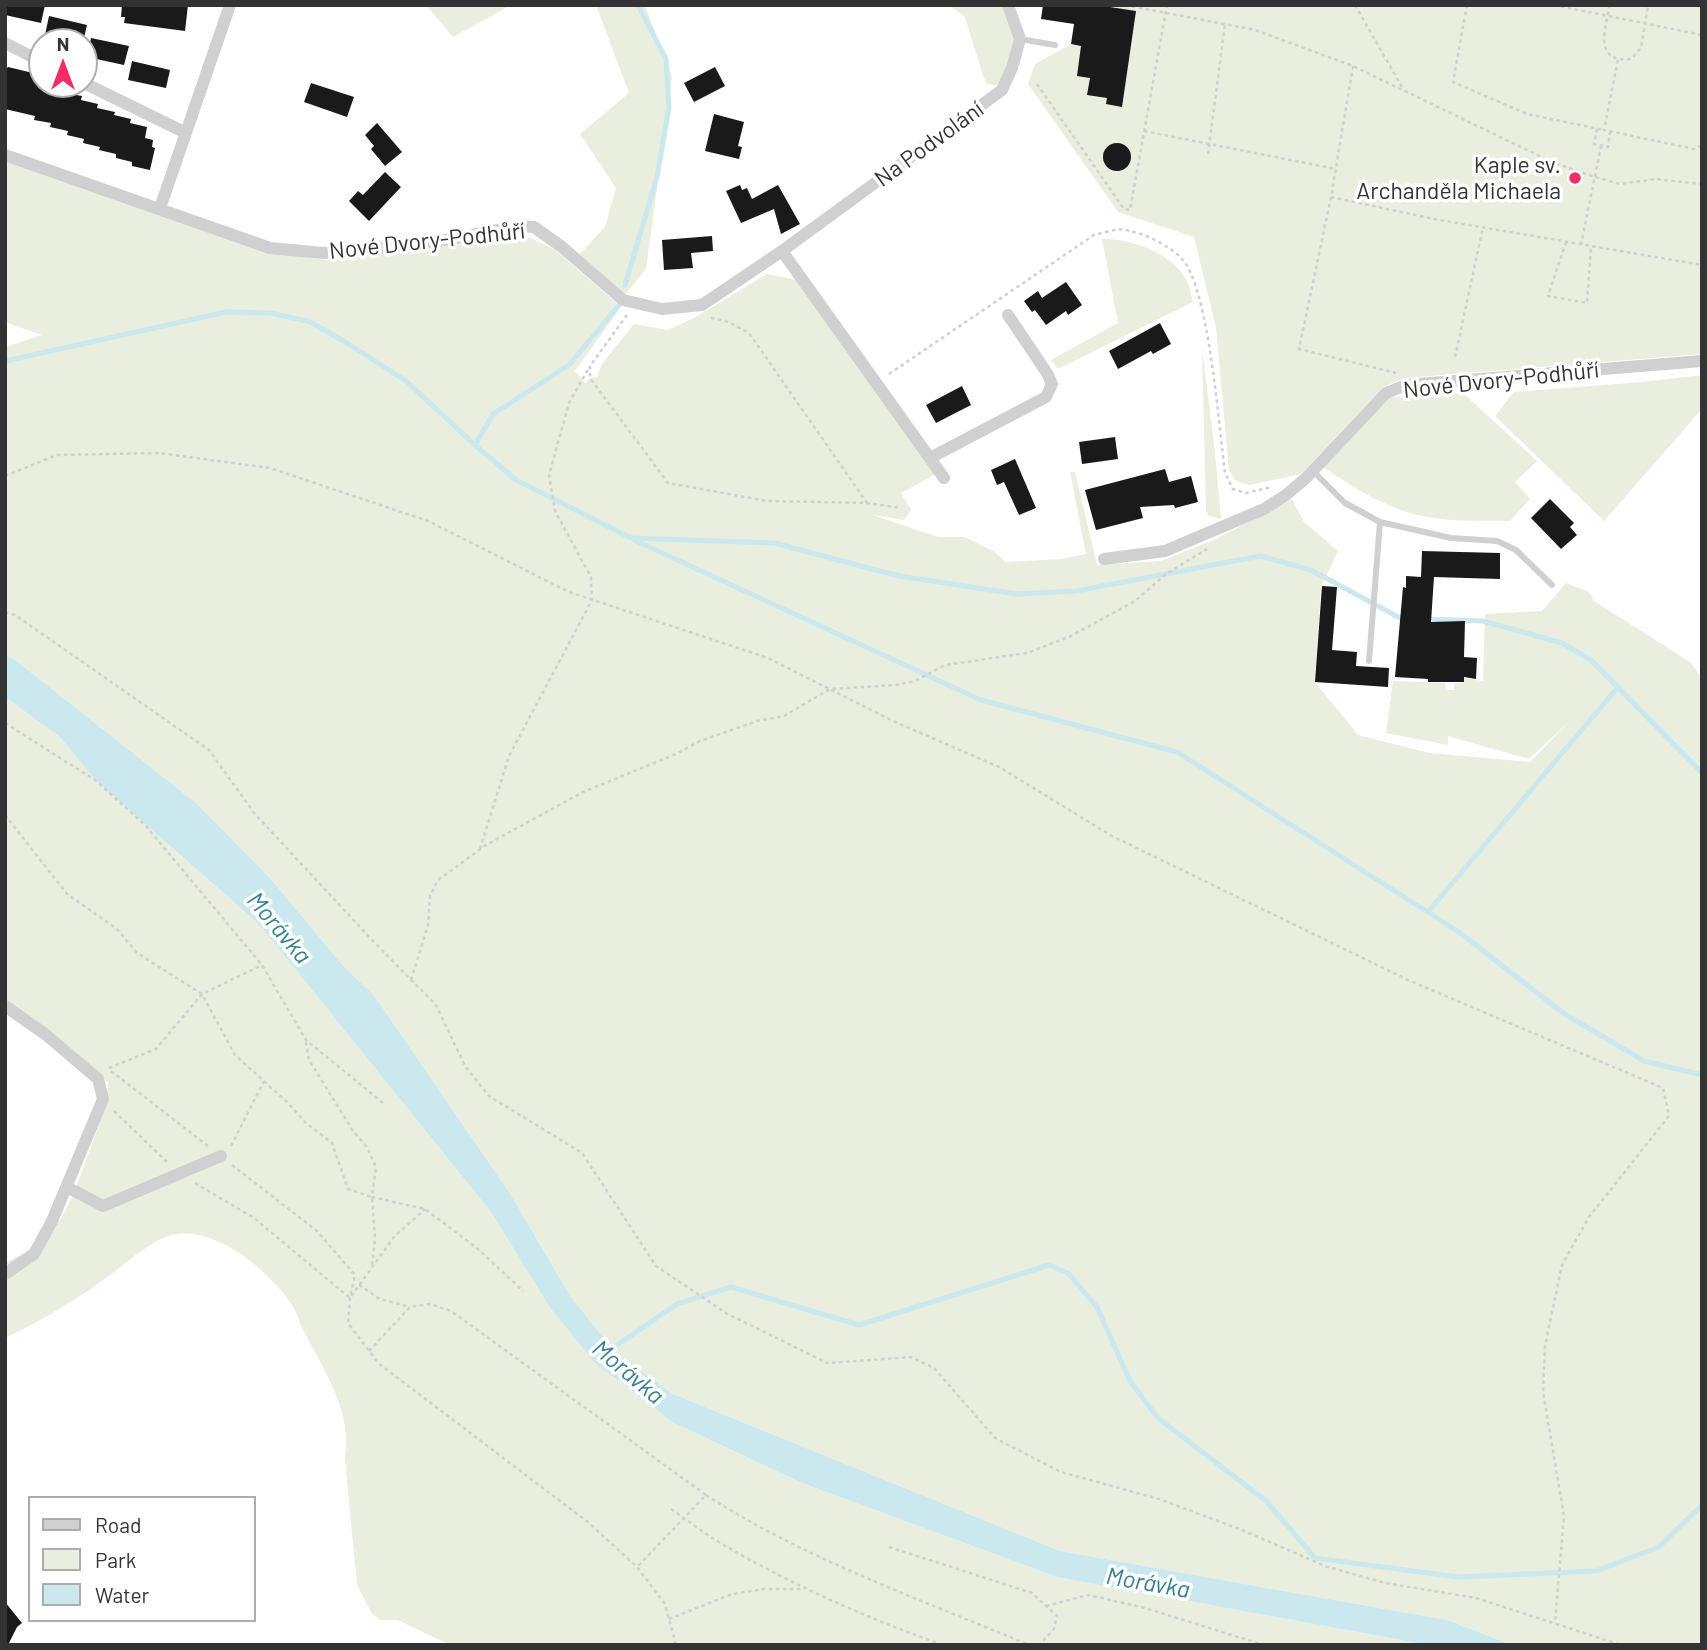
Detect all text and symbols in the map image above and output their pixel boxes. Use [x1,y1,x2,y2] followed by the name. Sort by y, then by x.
[28,28,98,98] north arrow
[57,32,69,55] text: N
[869,95,989,193] street label: Na Podvolání
[1356,151,1561,205] place label: Kaple sv. Archanděla Michaela
[1567,170,1583,186] marker: Kaple sv. Archanděla Michaela
[328,217,526,265] street label: Nové Dvory-Podhůří
[1402,356,1600,404] street label: Nové Dvory-Podhůří
[241,886,317,970] water label: Morávka
[586,1334,670,1410] water label: Morávka
[28,1496,256,1622] legend
[95,1512,141,1537] text: Road
[95,1547,136,1572] text: Park
[1104,1561,1192,1605] water label: Morávka
[95,1582,149,1607] text: Water

